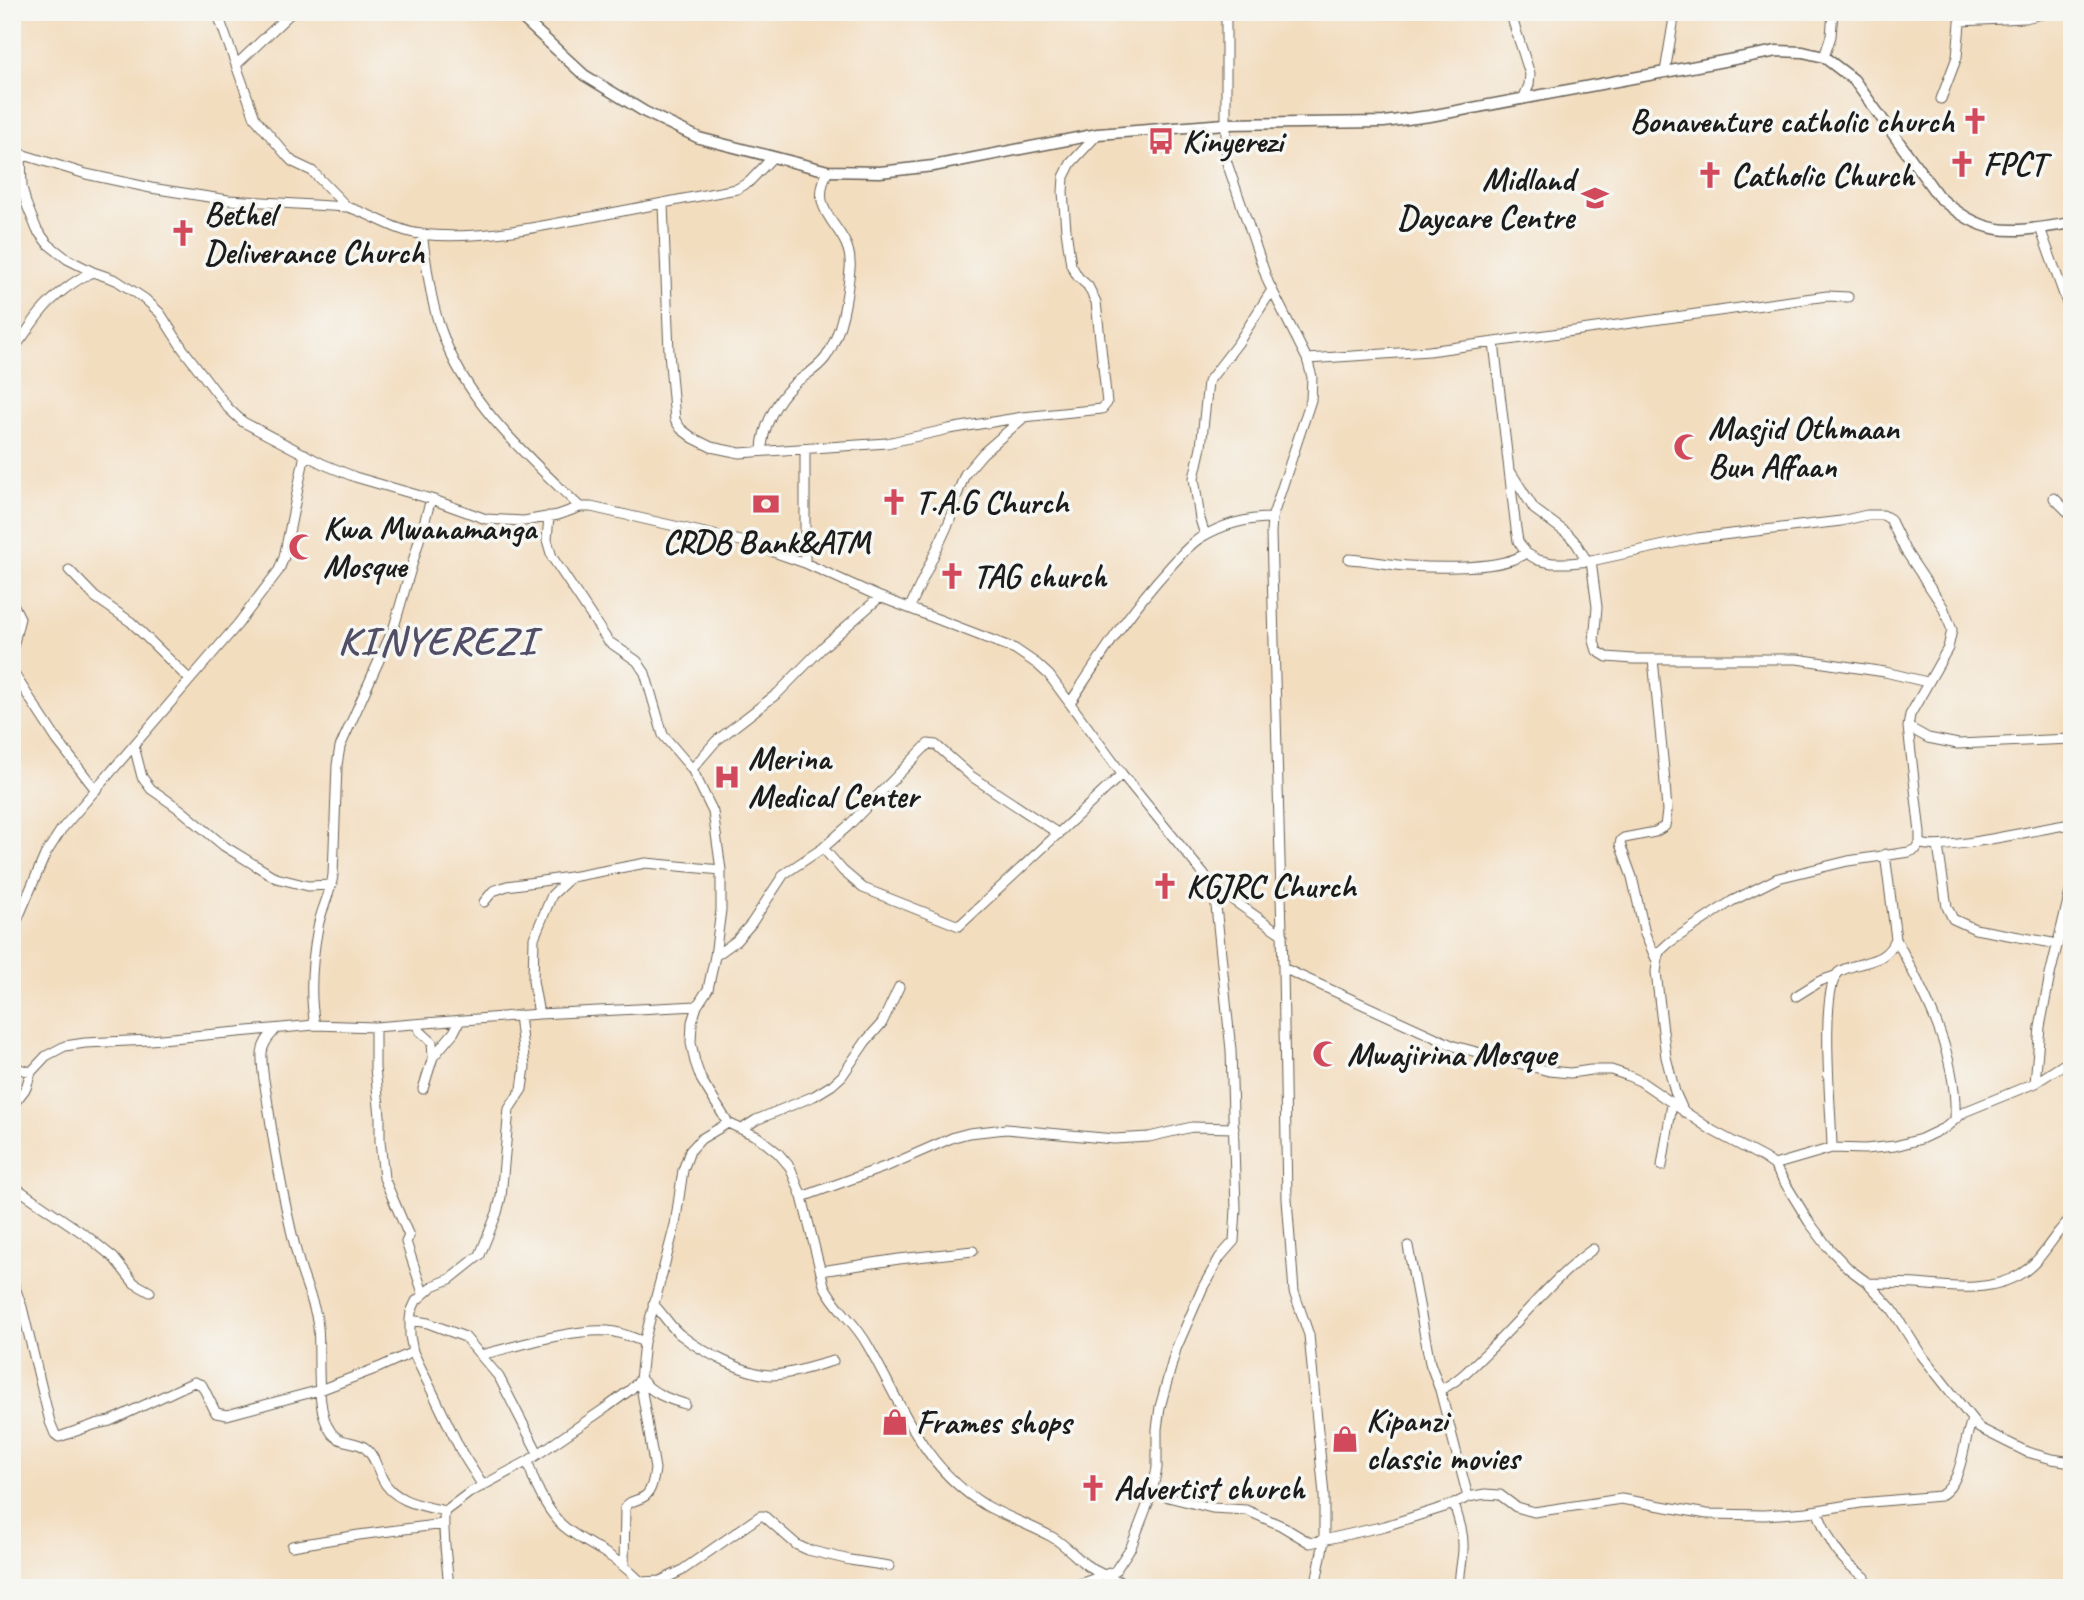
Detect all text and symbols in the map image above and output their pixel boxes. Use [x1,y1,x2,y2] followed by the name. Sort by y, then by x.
[1630,100,1955,142] place label: Bonaventure catholic church
[1960,106,1990,136] church icon: Bonaventure catholic church
[1182,120,1288,162] place label: Kinyerezi
[1146,126,1176,156] bus stop icon: Kinyerezi
[1983,143,2052,185] place label: FPCT
[1947,149,1977,179] church icon: FPCT
[1731,154,1916,196] place label: Catholic Church
[1397,158,1580,238] place label: Midland Daycare Centre
[1695,160,1725,190] church icon: Catholic Church
[1580,183,1610,213] school or university icon: Midland Daycare Centre
[204,193,425,273] place label: Bethel Deliverance Church
[168,218,198,248] church icon: Bethel Deliverance Church
[1708,407,1900,487] place label: Masjid Othmaan Bun Affaan
[1672,432,1702,462] mosque icon: Masjid Othmaan Bun Affaan
[915,481,1070,523] place label: T.A.G Church
[879,487,909,517] church icon: T.A.G Church
[751,489,781,519] bank icon: CRDB Bank&ATM
[323,507,538,587] place label: Kwa Mwanamanga Mosque
[662,521,873,563] place label: CRDB Bank&ATM
[287,532,317,562] mosque icon: Kwa Mwanamanga Mosque
[973,555,1108,597] place label: TAG church
[937,561,967,591] church icon: TAG church
[338,616,543,666] district label: KINYEREZI
[748,737,921,817] place label: Merina Medical Center
[712,762,742,792] hospital icon: Merina Medical Center
[1186,865,1357,907] place label: KGJRC Church
[1150,871,1180,901] church icon: KGJRC Church
[1347,1033,1559,1075] place label: Mwajirina Mosque
[1311,1039,1341,1069] mosque icon: Mwajirina Mosque
[1366,1399,1523,1479] place label: Kipanzi classic movies
[916,1401,1074,1443] place label: Frames shops
[880,1407,910,1437] shop icon: Frames shops
[1330,1424,1360,1454] shop icon: Kipanzi classic movies
[1114,1467,1306,1509] place label: Advertist church
[1078,1473,1108,1503] church icon: Advertist church

